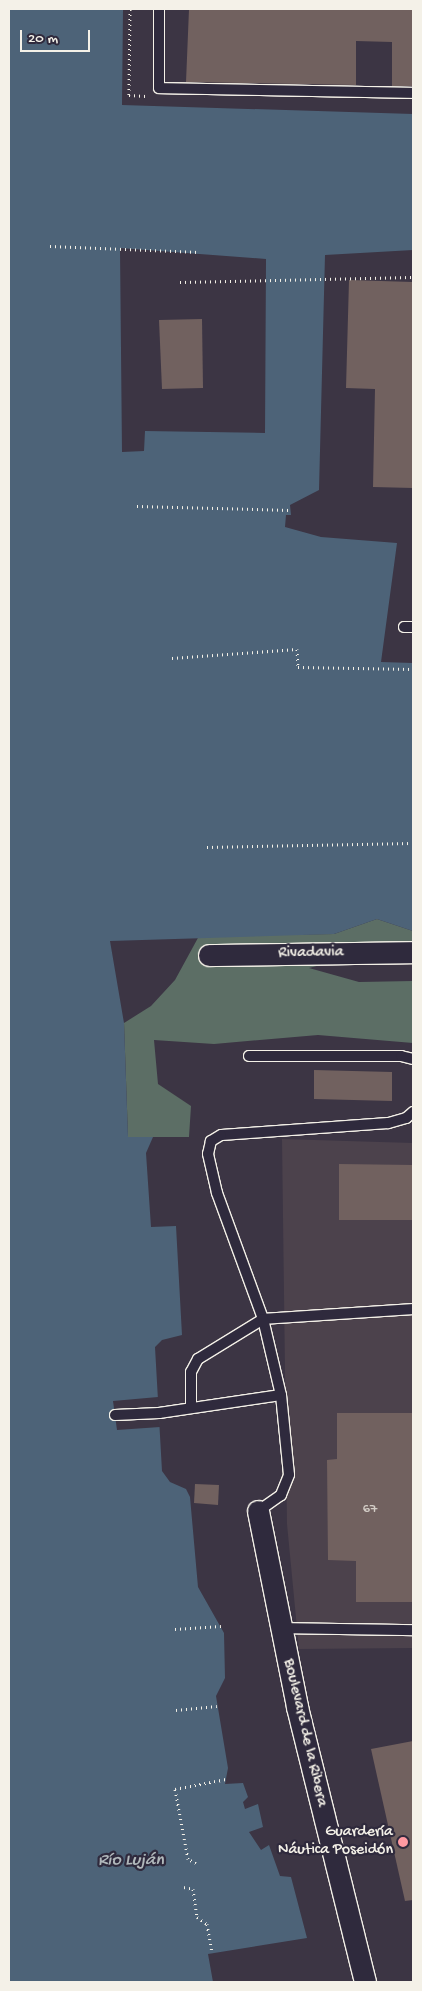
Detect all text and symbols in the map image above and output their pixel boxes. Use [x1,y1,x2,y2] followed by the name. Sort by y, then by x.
[22,20,92,52] scale bar
[28,30,58,48] text: 20 m
[278,944,344,964] street label: Rivadavia
[363,1502,377,1518] house number: 67
[278,1657,330,1809] street label: Boulevard de la Ribera
[278,1823,393,1861] place label: Guardería Náutica Poseidón
[397,1836,409,1848] marker: Guardería Náutica Poseidón
[98,1850,164,1872] water label: Río Luján

